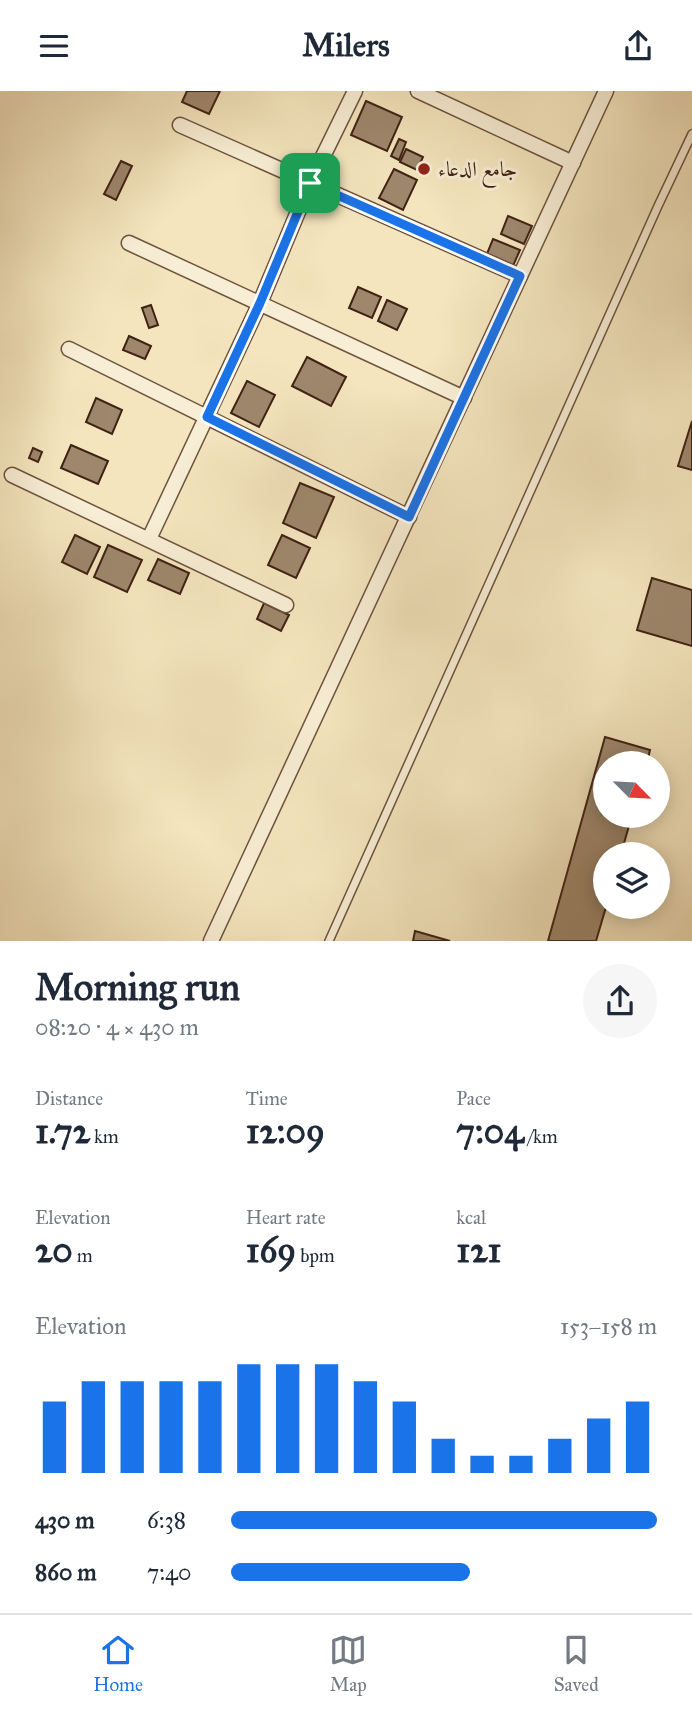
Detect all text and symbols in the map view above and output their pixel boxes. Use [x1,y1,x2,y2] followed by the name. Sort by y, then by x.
[302,26,390,65] text: Milers
[35,27,73,65] icon: menu
[619,27,657,65] icon: share
[280,153,340,213] pin
[438,156,517,188] place label: جامع الدعاء
[416,161,432,177] marker: جامع الدعاء
[291,164,329,202] icon: arrive
[593,751,670,828] north arrow
[593,751,670,919] map controls
[593,842,670,919] button: layers
[35,964,240,1010] text: Morning run
[583,964,657,1038] button: share
[35,1013,199,1041] text: 08:20 · 4 × 430 m
[35,1087,103,1110] text: Distance
[246,1087,288,1110] text: Time
[456,1087,491,1110] text: Pace
[35,1110,90,1153] text: 1.72
[246,1110,325,1153] text: 12:09
[456,1110,524,1153] text: 7:04
[90,1125,119,1148] text: km
[524,1125,558,1148] text: /km
[35,1206,110,1229] text: Elevation
[246,1206,326,1229] text: Heart rate
[456,1206,486,1229] text: kcal
[35,1229,73,1272] text: 20
[246,1229,296,1272] text: 169
[456,1229,501,1272] text: 121
[73,1244,93,1267] text: m
[296,1244,335,1267] text: bpm
[35,1312,126,1340] text: Elevation
[560,1312,657,1340] text: 153–158 m
[35,1506,95,1534] text: 430 m
[147,1506,186,1534] text: 6:38
[35,1558,97,1586] text: 860 m
[147,1558,191,1586] text: 7:40
[93,1631,143,1696] tab: Home
[329,1631,367,1696] tab: Map
[554,1631,599,1696] tab: Saved

